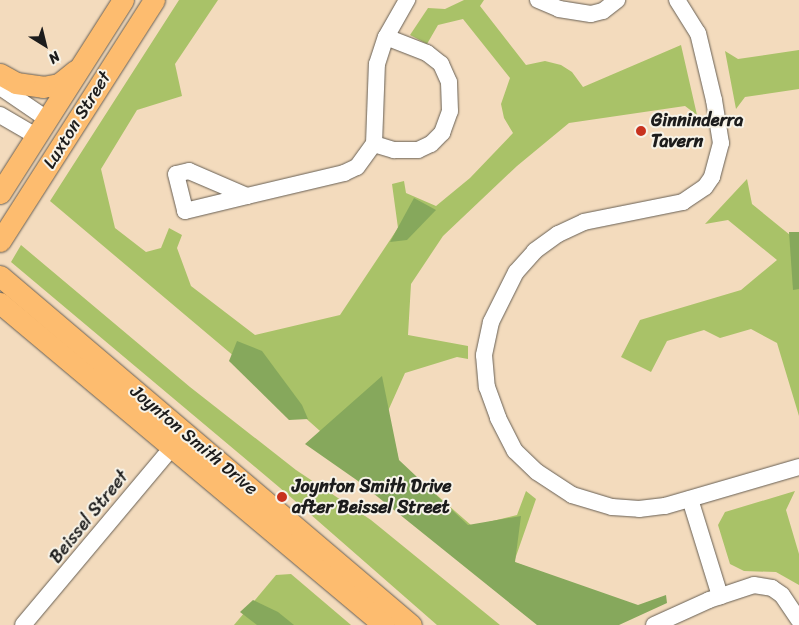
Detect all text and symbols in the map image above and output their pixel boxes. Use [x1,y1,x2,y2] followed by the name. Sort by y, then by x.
[20,20,70,70] north arrow
[43,45,65,70] text: N
[38,67,116,173] street label: Luxton Street
[651,110,743,152] place label: Ginninderra Tavern
[635,125,647,137] marker: Ginninderra Tavern
[126,380,262,500] street label: Joynton Smith Drive
[45,466,133,568] street label: Beissel Street
[292,476,452,518] place label: Joynton Smith Drive after Beissel Street
[276,491,288,503] marker: Joynton Smith Drive after Beissel Street

